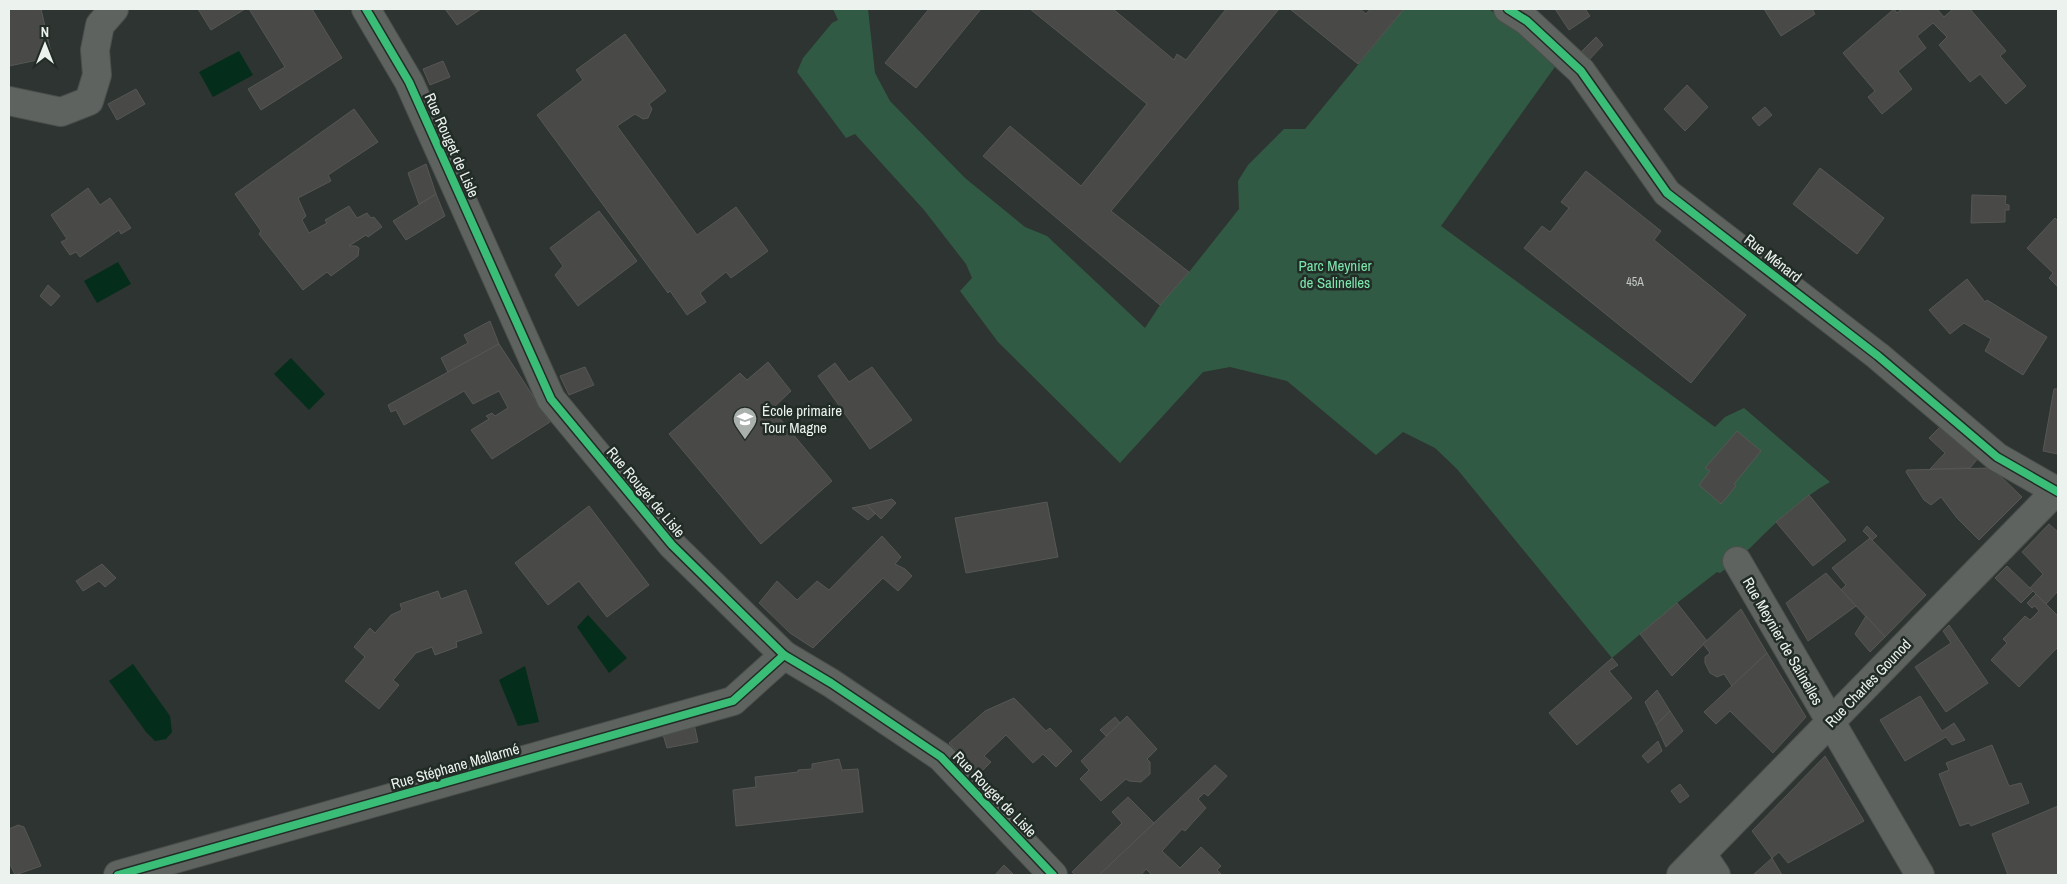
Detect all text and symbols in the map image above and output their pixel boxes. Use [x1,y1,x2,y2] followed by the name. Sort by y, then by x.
[20,20,70,70] north arrow
[41,23,49,41] text: N
[420,89,484,201] street label: Rue Rouget de Lisle
[1740,229,1806,287] street label: Rue Ménard
[1298,255,1372,293] park label: Parc Meynier de Salinelles
[1626,274,1644,290] house number: 45A
[762,400,842,438] place label: École primaire Tour Magne
[732,406,758,440] school or university icon: École primaire Tour Magne
[602,442,690,542] street label: Rue Rouget de Lisle
[1738,573,1828,709] street label: Rue Meynier de Salinelles
[1820,634,1916,732] street label: Rue Charles Gounod
[388,738,522,794] street label: Rue Stéphane Mallarmé
[948,746,1042,842] street label: Rue Rouget de Lisle

